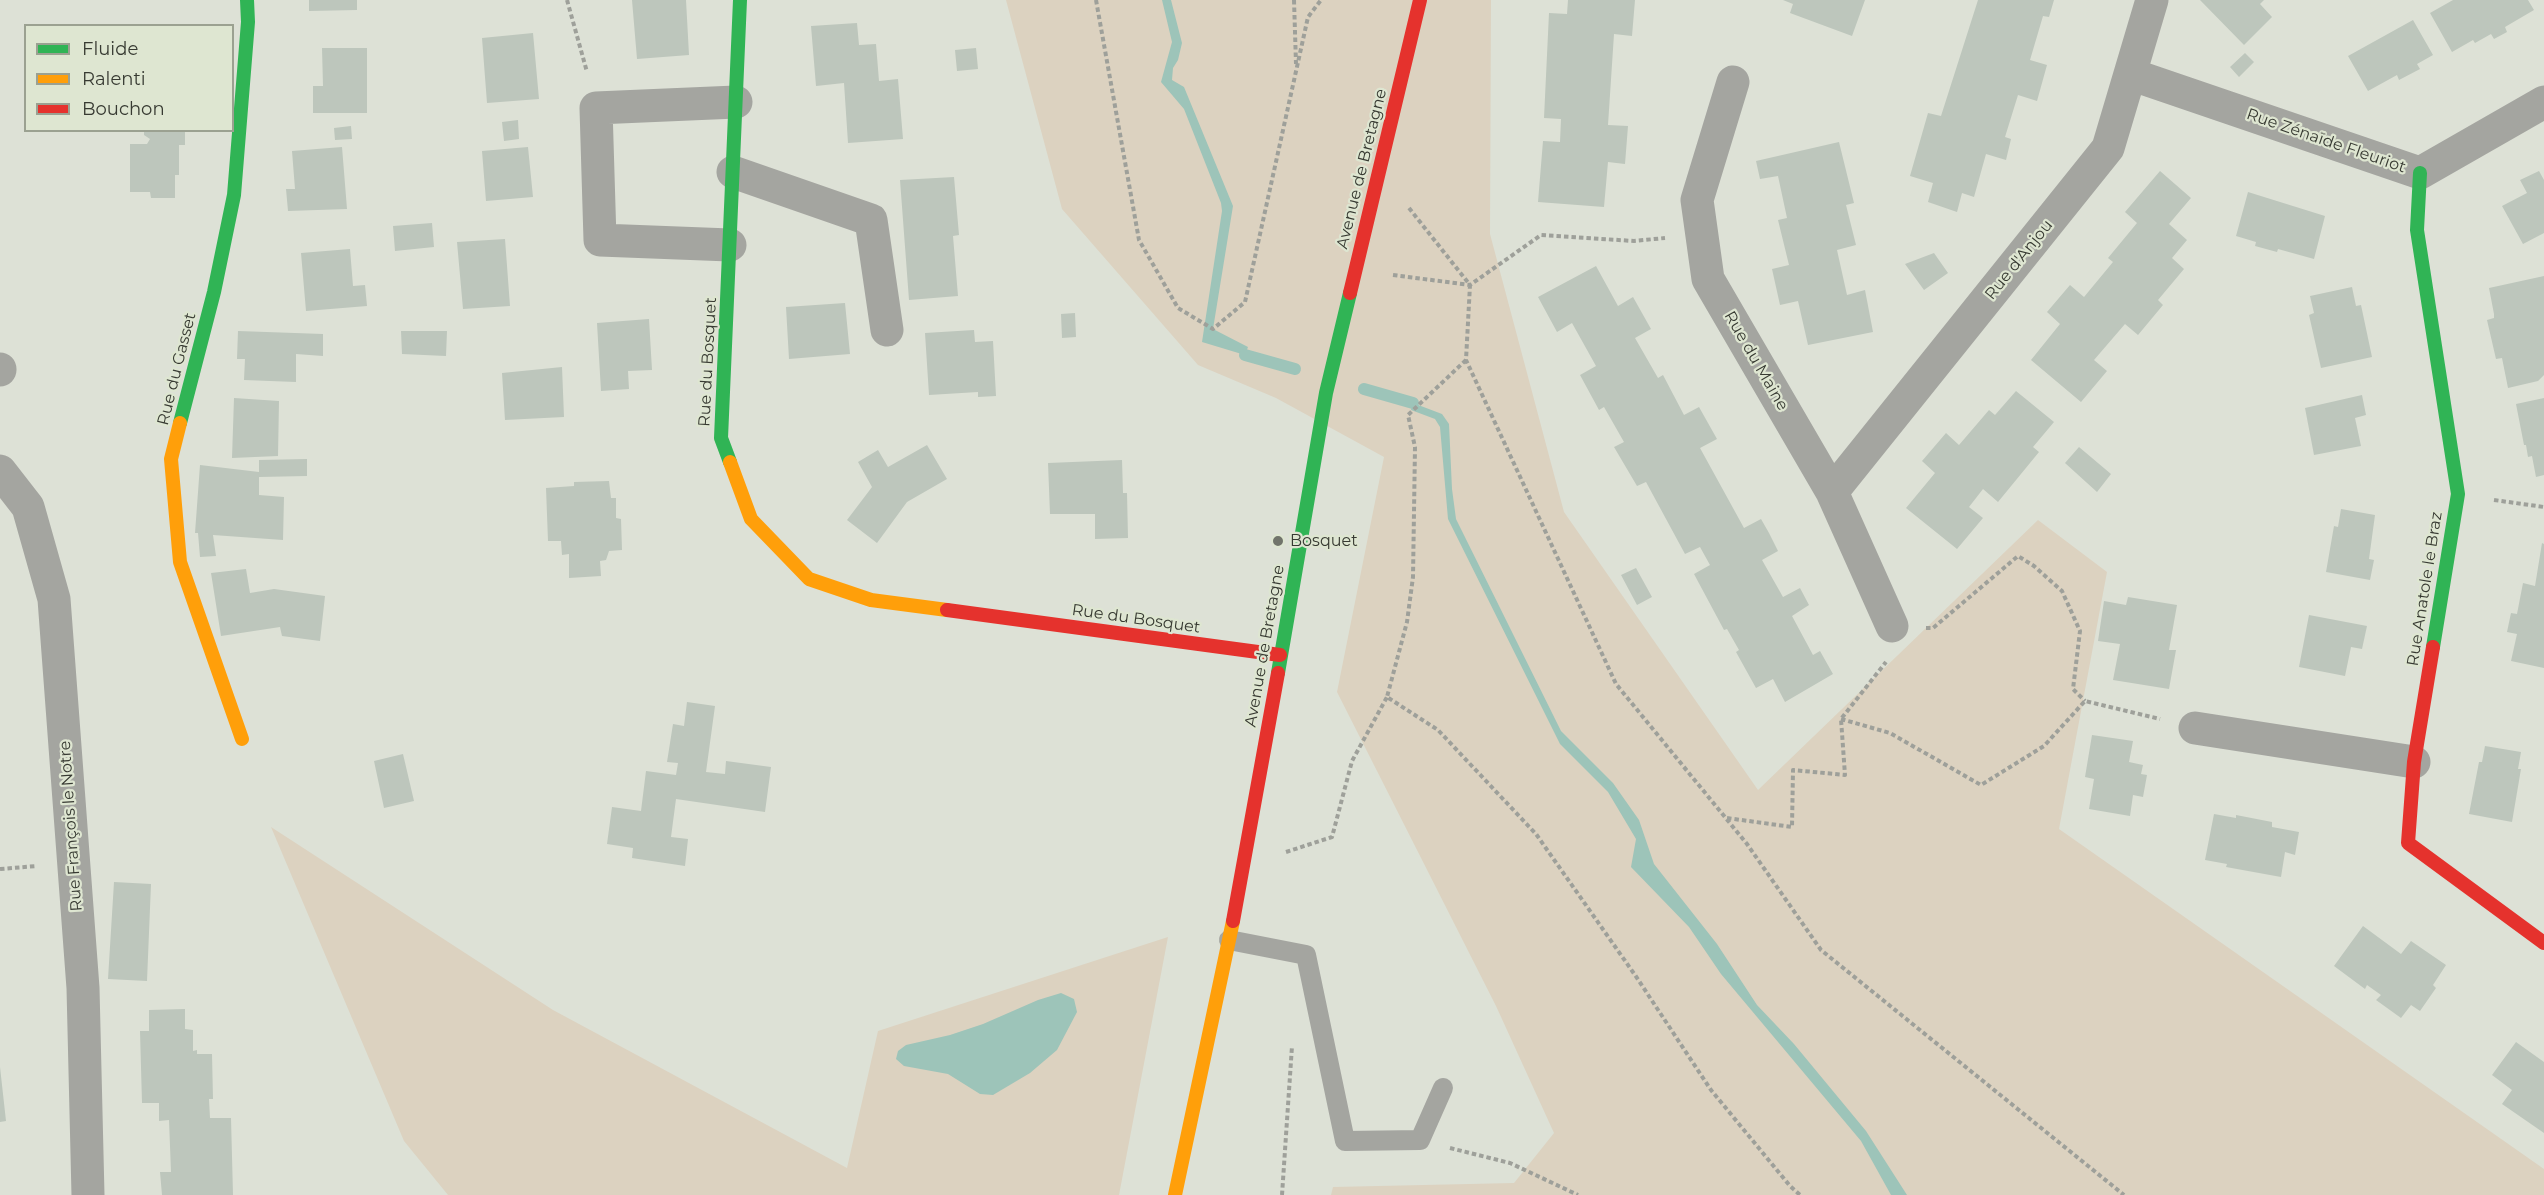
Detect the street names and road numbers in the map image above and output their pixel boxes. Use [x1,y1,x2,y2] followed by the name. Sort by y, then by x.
[1333,87,1391,251] street label: Avenue de Bretagne
[2244,105,2408,177] street label: Rue Zénaïde Fleuriot
[1981,216,2057,304] street label: Rue d'Anjou
[695,297,721,427] street label: Rue du Bosquet
[1720,308,1792,414] street label: Rue du Maine
[154,311,200,427] street label: Rue du Gasset
[2403,511,2447,667] street label: Rue Anatole le Braz
[1241,563,1289,729] street label: Avenue de Bretagne
[1070,600,1202,638] street label: Rue du Bosquet
[55,740,87,912] street label: Rue François le Notre

